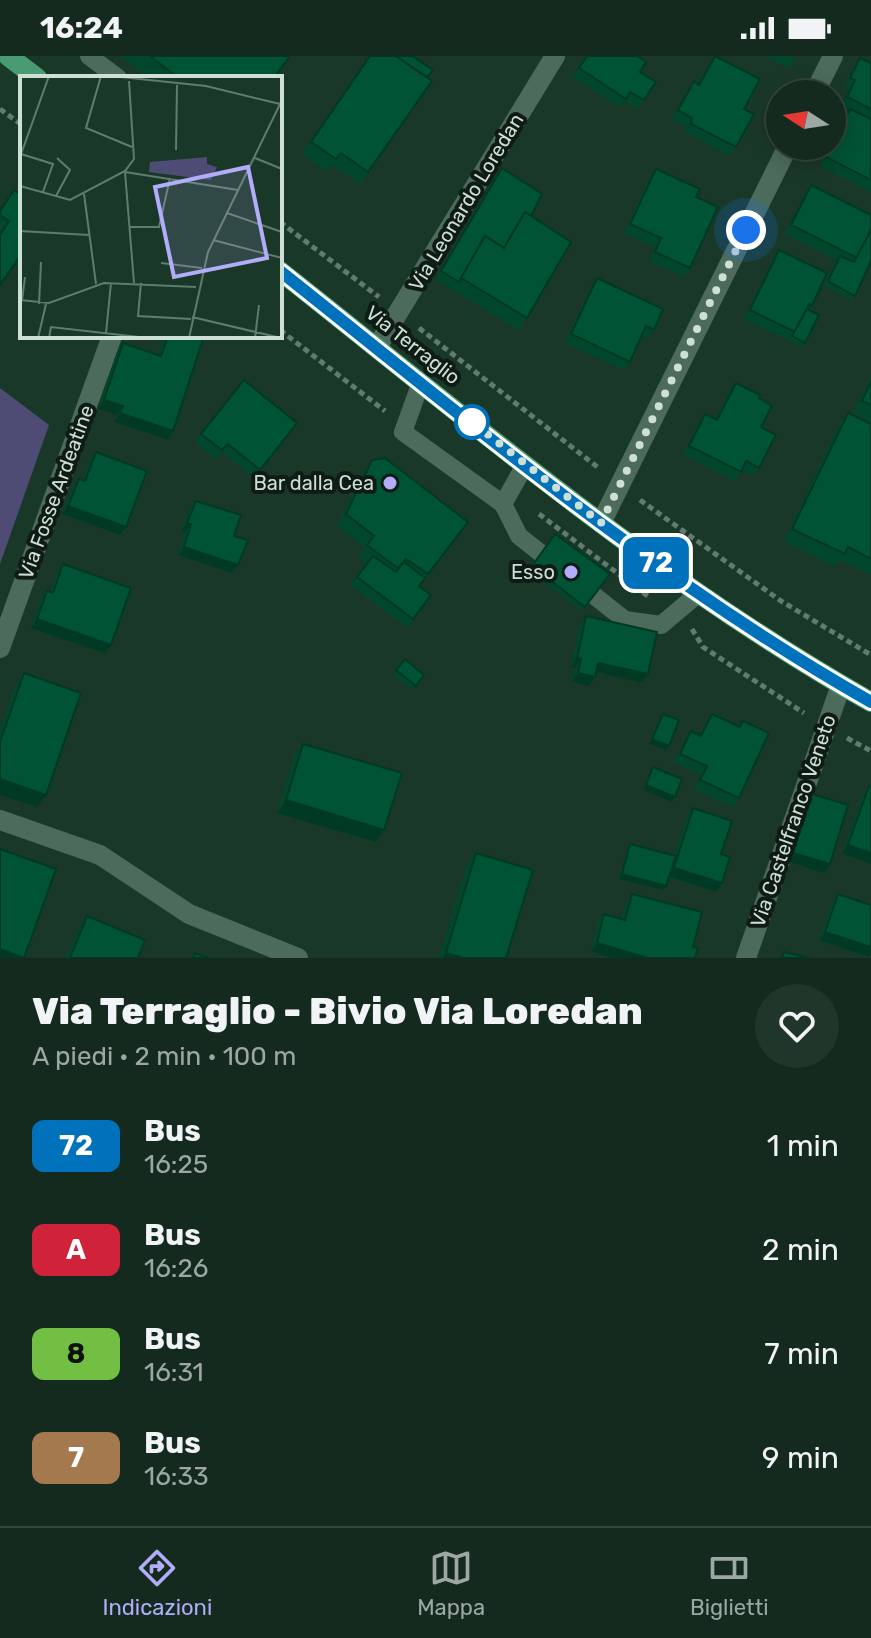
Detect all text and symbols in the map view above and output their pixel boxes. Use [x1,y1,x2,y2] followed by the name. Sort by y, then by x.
[40,10,123,46] text: 16:24
[20,76,282,338] inset map
[766,80,846,160] north arrow
[766,80,846,160] map controls
[404,109,528,295] street label: Via Leonardo Loredan
[726,210,766,250] your location
[361,301,465,389] street label: Via Terraglio
[13,402,99,582] street label: Via Fosse Ardeatine
[455,405,489,439] unlabelled marker
[253,471,374,495] place label: Bar dalla Cea
[381,474,399,492] marker: Bar dalla Cea
[620,537,692,589] line badge: 72
[639,546,673,579] text: 72
[511,560,555,584] place label: Esso
[562,563,580,581] marker: Esso
[745,712,841,930] street label: Via Castelfranco Veneto
[755,984,839,1068] button: heart
[32,988,643,1034] text: Via Terraglio - Bivio Via Loredan
[32,1041,296,1072] text: A piedi · 2 min · 100 m
[144,1113,201,1149] text: Bus
[767,1128,839,1164] text: 1 min
[59,1129,93,1162] text: 72
[144,1149,208,1180] text: 16:25
[144,1217,201,1253] text: Bus
[762,1232,839,1268] text: 2 min
[66,1233,86,1266] text: A
[144,1253,208,1284] text: 16:26
[144,1321,201,1357] text: Bus
[764,1336,839,1372] text: 7 min
[67,1337,85,1370] text: 8
[144,1357,204,1388] text: 16:31
[144,1425,201,1461] text: Bus
[762,1440,839,1476] text: 9 min
[68,1441,84,1474] text: 7
[144,1461,209,1492] text: 16:33
[102,1546,212,1621] tab: Indicazioni
[417,1546,485,1621] tab: Mappa
[690,1546,769,1621] tab: Biglietti

